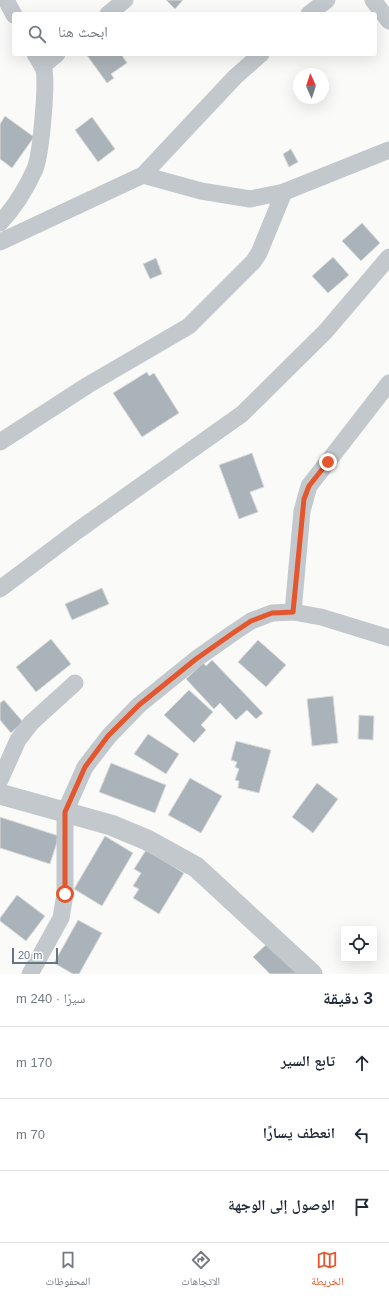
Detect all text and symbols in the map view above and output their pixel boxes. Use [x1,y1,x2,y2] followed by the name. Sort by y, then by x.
[12,12,377,56] search box
[26,23,48,45] icon: search
[58,23,108,40] text: ابحث هنا
[293,68,329,104] north arrow
[319,453,337,471] route end
[56,885,74,903] route start
[341,926,377,962] map controls
[341,926,377,962] button: locate
[12,946,58,965] scale bar
[18,949,42,961] text: 20 m
[323,989,373,1008] text: 3 دقيقة
[16,991,85,1006] text: سيرًا · 240 m
[281,1052,335,1069] text: تابع السير
[351,1052,373,1074] icon: ahead
[16,1055,52,1070] text: 170 m
[263,1124,335,1141] text: انعطف يسارًا
[351,1124,373,1146] icon: left
[16,1127,45,1142] text: 70 m
[228,1196,335,1213] text: الوصول إلى الوجهة
[351,1196,373,1218] icon: arrive
[45,1249,90,1292] tab: المحفوظات
[181,1249,220,1292] tab: الاتجاهات
[311,1249,344,1292] tab: الخريطة

